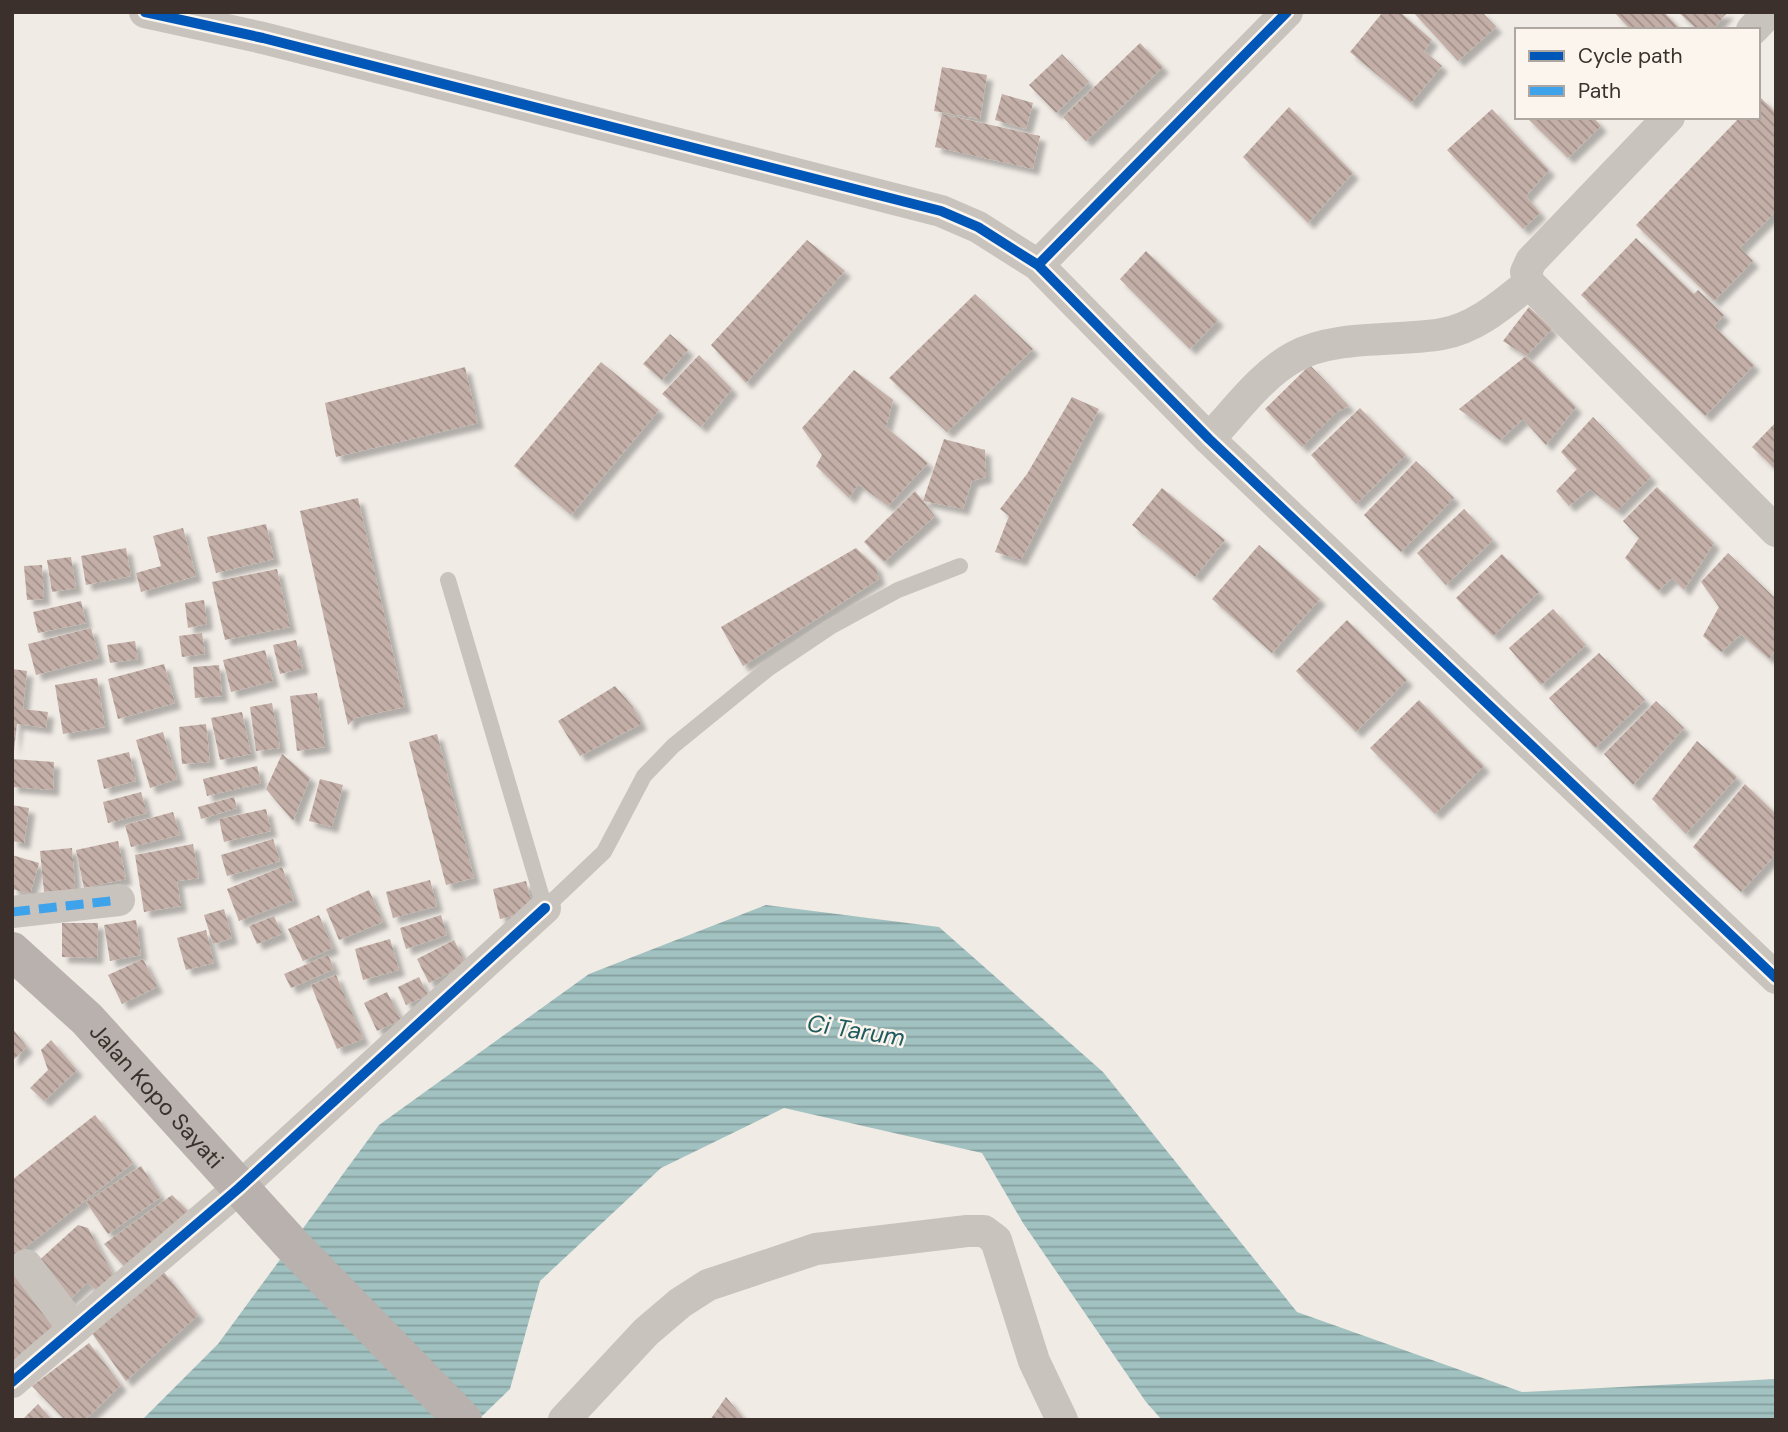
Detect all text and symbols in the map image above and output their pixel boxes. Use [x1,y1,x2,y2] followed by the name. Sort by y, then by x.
[1515,28,1760,119] legend
[1578,42,1683,70] text: Cycle path
[1578,77,1621,105] text: Path
[805,1007,907,1053] water label: Ci Tarum
[83,1017,230,1175] street label: Jalan Kopo Sayati

